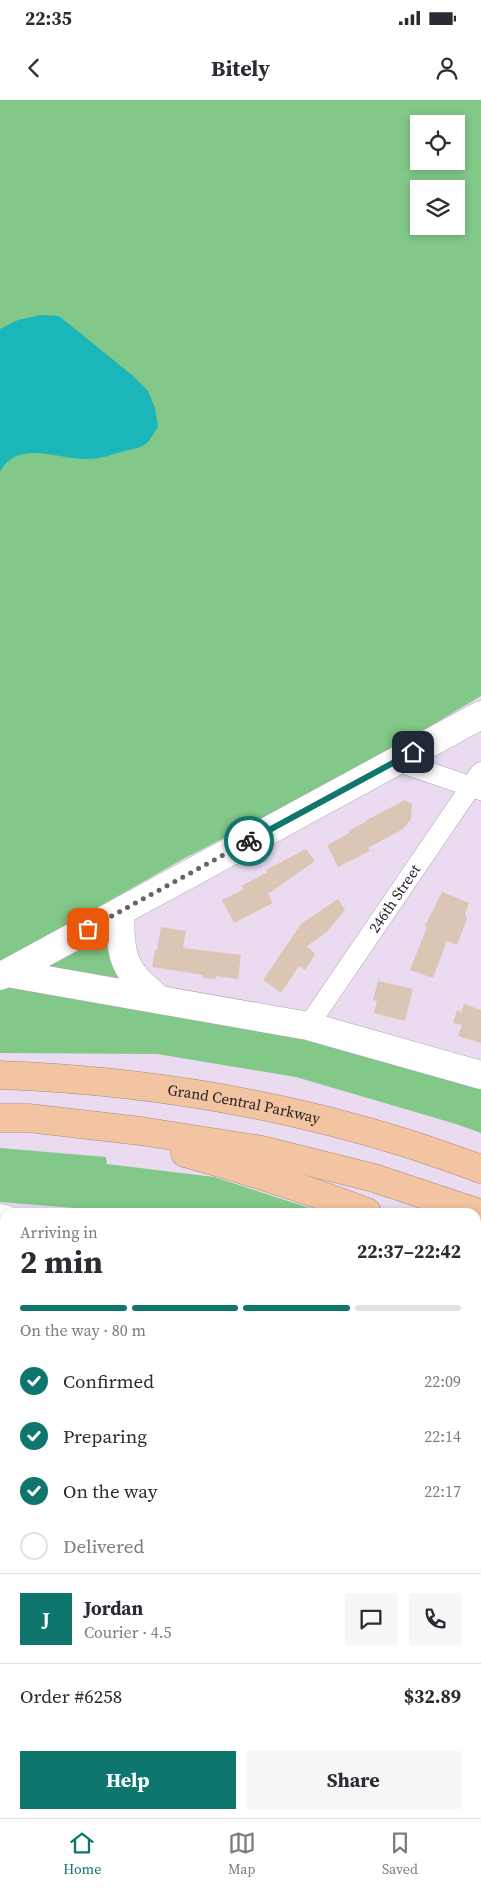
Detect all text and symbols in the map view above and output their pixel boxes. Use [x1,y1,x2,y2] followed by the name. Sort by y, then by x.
[25,5,72,31] text: 22:35
[211,53,270,83] text: Bitely
[20,54,48,82] icon: back
[433,54,461,82] icon: person
[410,115,465,235] map controls
[410,115,465,170] button: locate
[410,180,465,235] button: layers
[392,731,434,773] pin
[399,738,427,766] icon: home
[224,816,274,866] courier
[235,827,263,855] icon: bike
[363,860,425,937] street label: 246th Street
[67,908,109,950] pin
[74,915,102,943] icon: bag
[166,1079,323,1129] street label: Grand Central Parkway
[20,1221,98,1243] text: Arriving in
[357,1238,461,1264] text: 22:37–22:42
[20,1240,103,1284] text: 2 min
[20,1319,146,1341] text: On the way · 80 m
[20,1367,48,1395] icon: check
[63,1368,154,1394] text: Confirmed
[424,1370,461,1392] text: 22:09
[20,1422,48,1450] icon: check
[63,1423,147,1449] text: Preparing
[424,1425,461,1447] text: 22:14
[20,1477,48,1505] icon: check
[63,1478,158,1504] text: On the way
[424,1480,461,1502] text: 22:17
[63,1533,144,1559] text: Delivered
[345,1593,397,1645] button: chat
[409,1593,461,1645] button: phone
[84,1595,143,1621] text: Jordan
[42,1606,50,1632] text: J
[84,1621,172,1643] text: Courier · 4.5
[20,1683,122,1709] text: Order #6258
[404,1683,461,1709] text: $32.89
[20,1751,236,1809] button: Help
[246,1751,461,1809] button: Share
[63,1829,101,1879] tab: Home
[228,1829,256,1879] tab: Map
[382,1829,418,1879] tab: Saved

